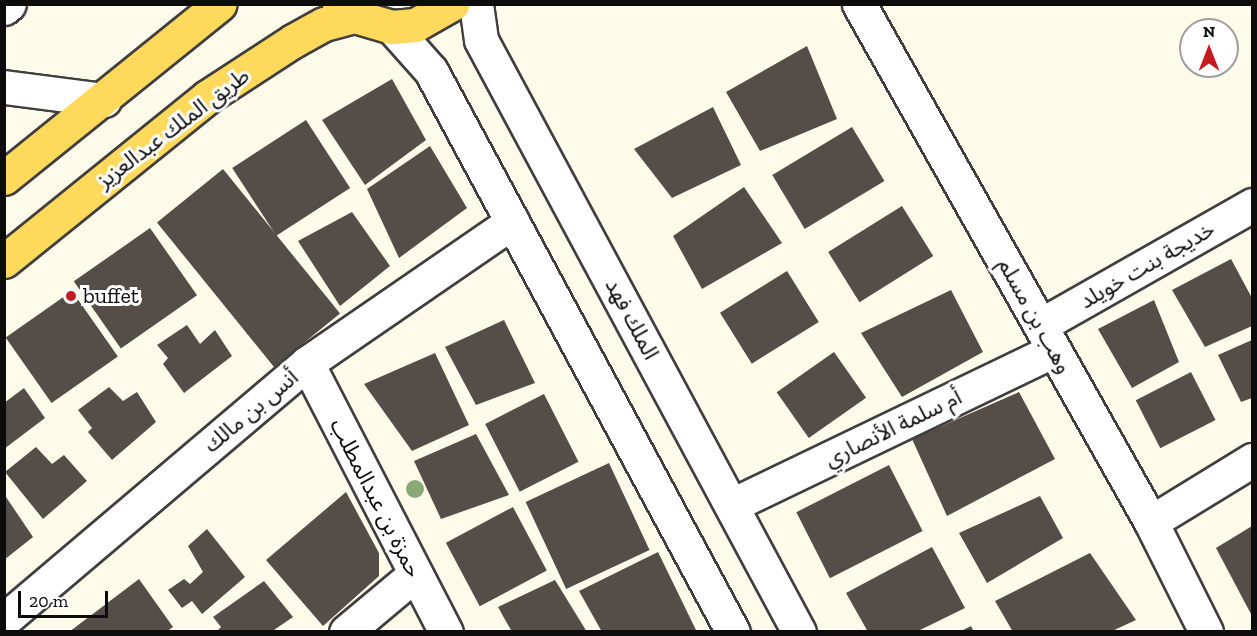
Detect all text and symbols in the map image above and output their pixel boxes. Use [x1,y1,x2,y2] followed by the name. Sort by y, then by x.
[1179,18,1239,78] north arrow
[1203,22,1215,41] text: N
[92,62,254,194] street label: طريق الملك عبدالعزيز
[1075,216,1219,314] street label: خديجة بنت خويلد
[993,254,1077,378] street label: وهب بن مسلم
[600,274,664,364] street label: الملك فهد
[83,283,139,309] place label: buffet
[64,289,78,303] marker: buffet
[198,364,304,458] street label: أنس بن مالك
[820,383,966,473] street label: أم سلمة الأنصاري
[325,414,427,582] street label: حمزة بن عبدالمطلب
[21,579,111,617] scale bar
[29,590,68,612] text: 20 m

